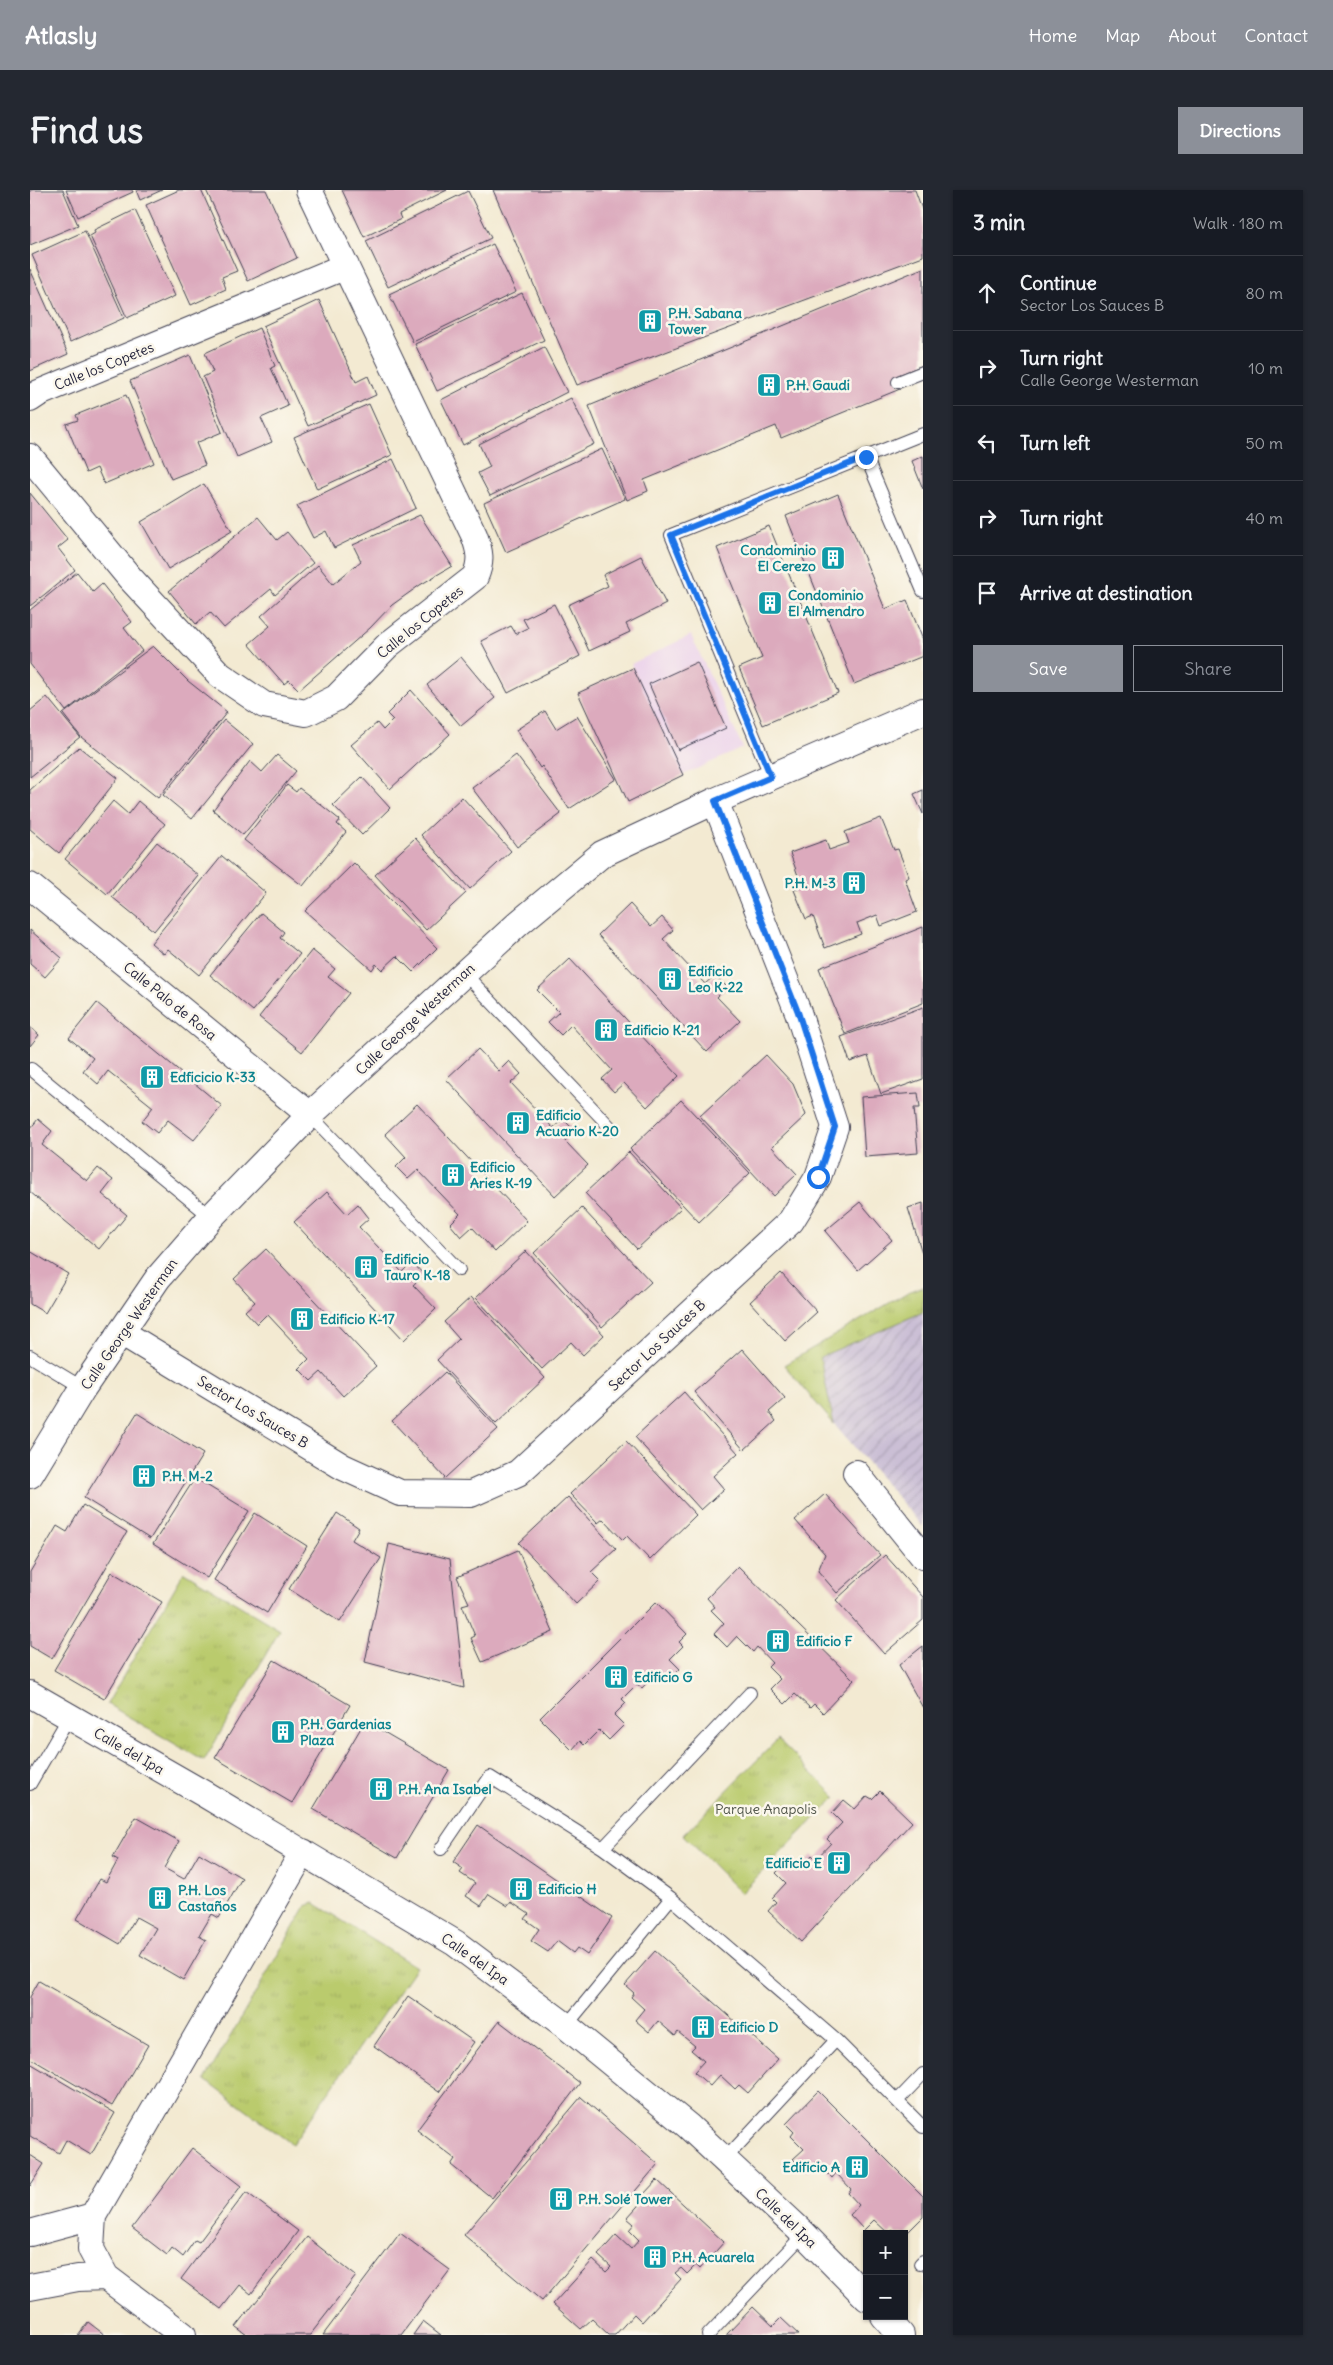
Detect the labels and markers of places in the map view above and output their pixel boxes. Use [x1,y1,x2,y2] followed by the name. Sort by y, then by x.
[668,304,742,338] place label: P.H. Sabana Tower
[637,308,663,334] building icon: P.H. Sabana Tower
[756,372,782,398] building icon: P.H. Gaudi
[786,376,850,394] place label: P.H. Gaudi
[740,541,816,575] place label: Condominio El Cerezo
[820,545,846,571] building icon: Condominio El Cerezo
[788,586,865,620] place label: Condominio El Almendro
[757,590,783,616] building icon: Condominio El Almendro
[841,870,867,896] building icon: P.H. M-3
[785,874,836,892] place label: P.H. M-3
[688,962,743,996] place label: Edificio Leo K-22
[657,966,683,992] building icon: Edificio Leo K-22
[593,1017,619,1043] building icon: Edificio K-21
[624,1021,700,1039] place label: Edificio K-21
[139,1064,165,1090] building icon: Edficicio K-33
[170,1068,256,1086] place label: Edficicio K-33
[536,1106,619,1140] place label: Edificio Acuario K-20
[505,1110,531,1136] building icon: Edificio Acuario K-20
[470,1158,532,1192] place label: Edificio Aries K-19
[440,1162,466,1188] building icon: Edificio Aries K-19
[384,1250,451,1284] place label: Edificio Tauro K-18
[353,1254,379,1280] building icon: Edificio Tauro K-18
[289,1306,315,1332] building icon: Edificio K-17
[320,1310,395,1328] place label: Edificio K-17
[131,1463,157,1489] building icon: P.H. M-2
[162,1467,213,1485] place label: P.H. M-2
[765,1628,791,1654] building icon: Edificio F
[796,1632,853,1650] place label: Edificio F
[603,1664,629,1690] building icon: Edificio G
[634,1668,693,1686] place label: Edificio G
[300,1715,392,1749] place label: P.H. Gardenias Plaza
[270,1719,296,1745] building icon: P.H. Gardenias Plaza
[368,1776,394,1802] building icon: P.H. Ana Isabel
[398,1780,492,1798] place label: P.H. Ana Isabel
[826,1850,852,1876] building icon: Edificio E
[765,1854,822,1872] place label: Edificio E
[508,1876,534,1902] building icon: Edificio H
[538,1880,597,1898] place label: Edificio H
[178,1881,237,1915] place label: P.H. Los Castaños
[147,1885,173,1911] building icon: P.H. Los Castaños
[690,2014,716,2040] building icon: Edificio D
[720,2018,779,2036] place label: Edificio D
[844,2154,870,2180] building icon: Edificio A
[782,2158,840,2176] place label: Edificio A
[548,2186,574,2212] building icon: P.H. Solé Tower
[578,2190,673,2208] place label: P.H. Solé Tower
[642,2244,668,2270] building icon: P.H. Acuarela
[672,2248,755,2266] place label: P.H. Acuarela

